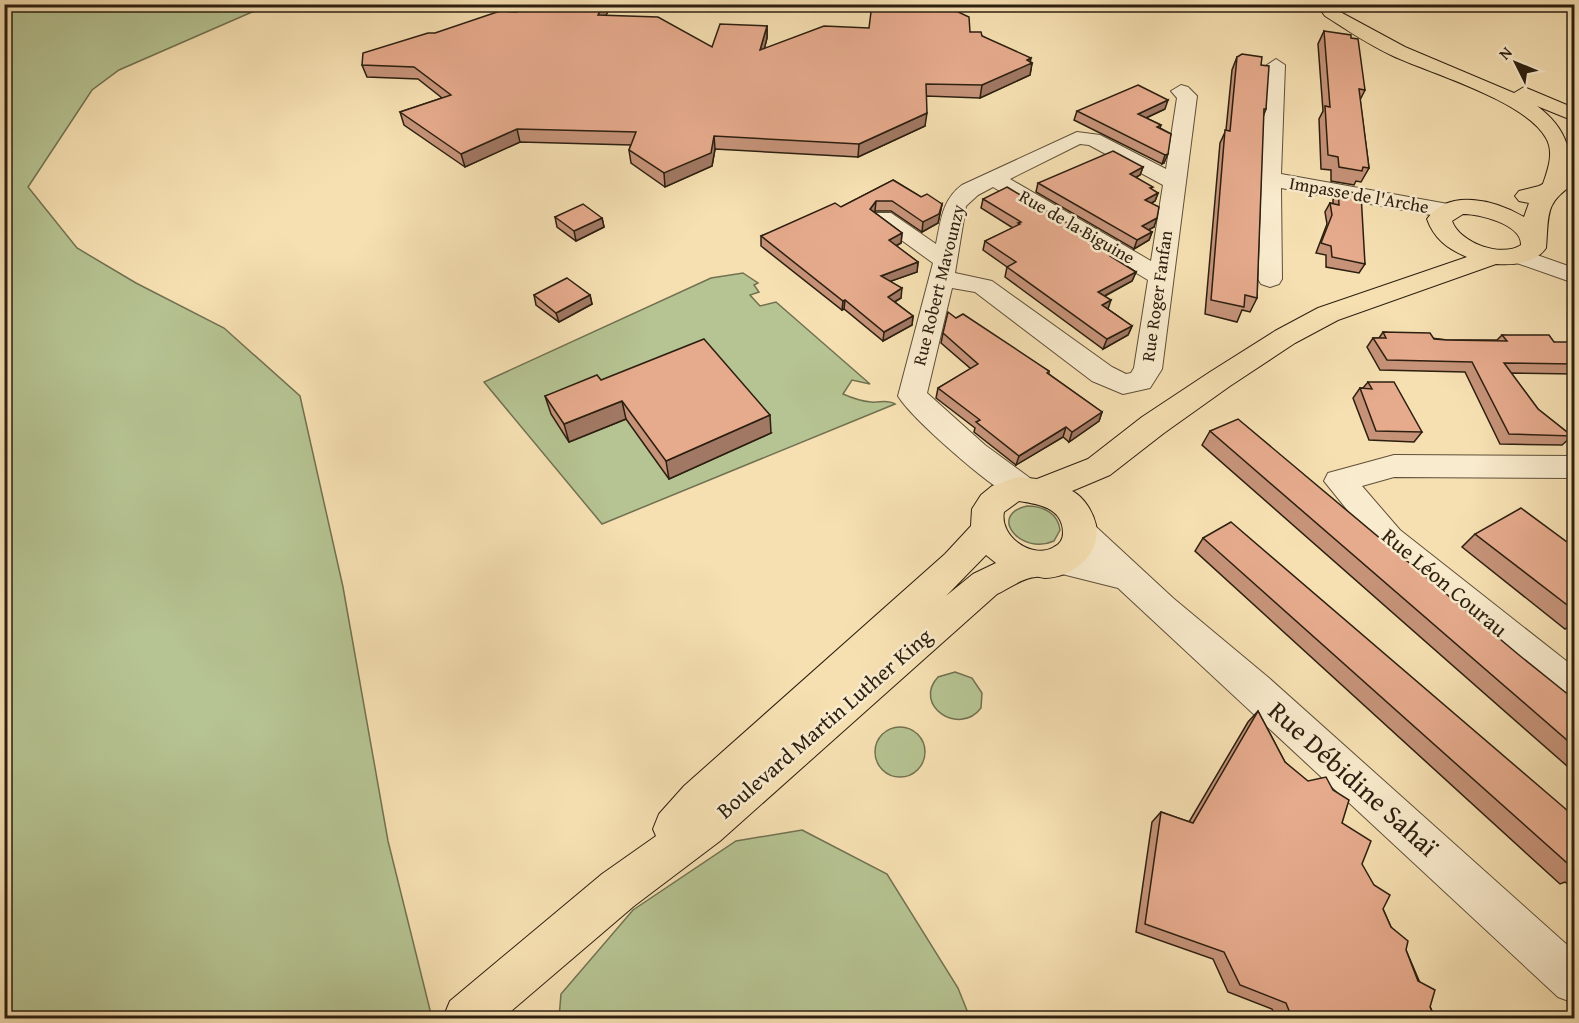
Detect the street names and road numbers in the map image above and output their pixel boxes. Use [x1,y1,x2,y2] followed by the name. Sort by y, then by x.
[1287,169,1431,220] street label: Impasse de l'Arche
[1014,182,1140,271] street label: Rue de la Biguine
[905,202,972,368] street label: Rue Robert Mavounzy
[1134,229,1179,363] street label: Rue Roger Fanfan
[1375,520,1515,644] street label: Rue Léon Courau
[709,620,939,826] street label: Boulevard Martin Luther King
[1260,691,1449,867] street label: Rue Débidine Sahaï

